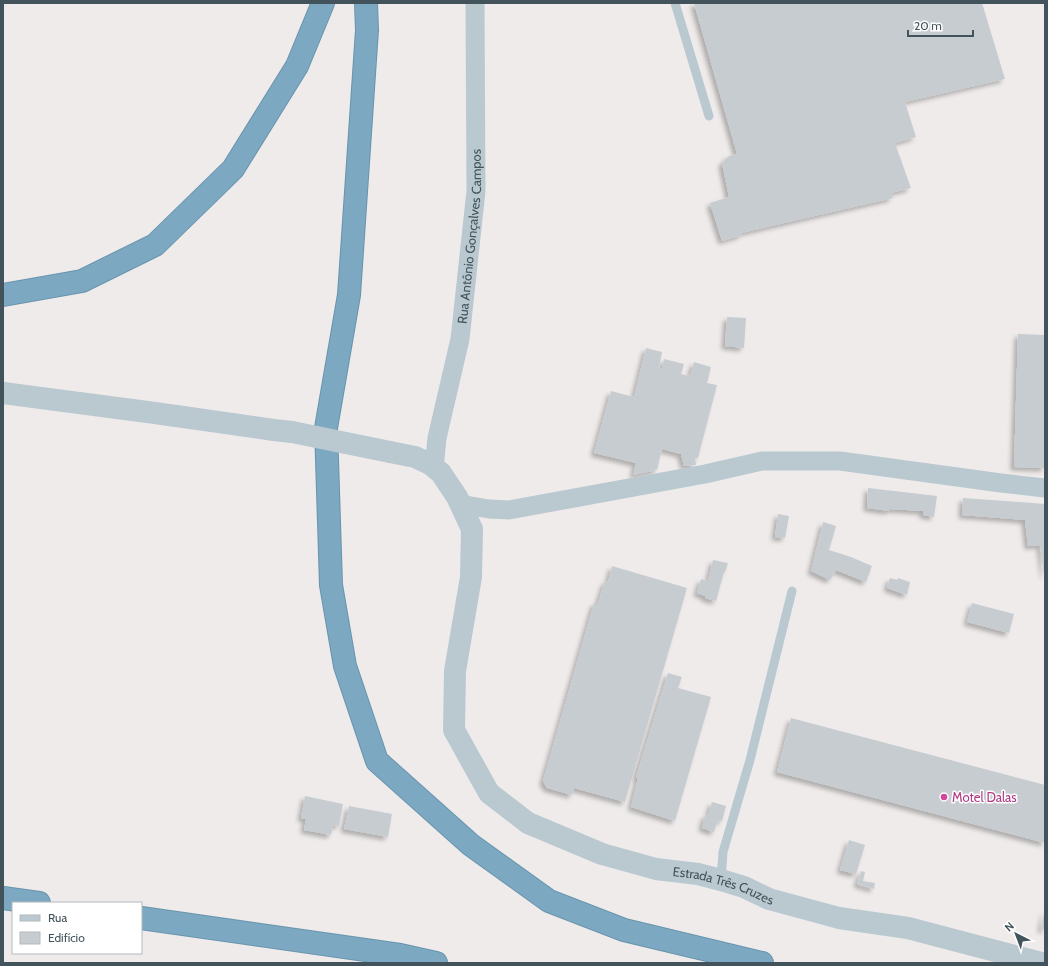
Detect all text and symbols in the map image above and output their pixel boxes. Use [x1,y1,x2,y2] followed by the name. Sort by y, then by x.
[908,12,973,38] scale bar
[914,18,942,33] text: 20 m
[454,148,484,324] street label: Rua Antônio Gonçalves Campos
[952,789,1017,805] place label: Motel Dalas
[939,792,949,802] marker: Motel Dalas
[672,863,776,908] street label: Estrada Três Cruzes
[12,902,142,954] legend
[48,910,67,925] text: Rua
[996,914,1036,954] north arrow
[1002,919,1017,934] text: N
[48,930,85,945] text: Edifício

